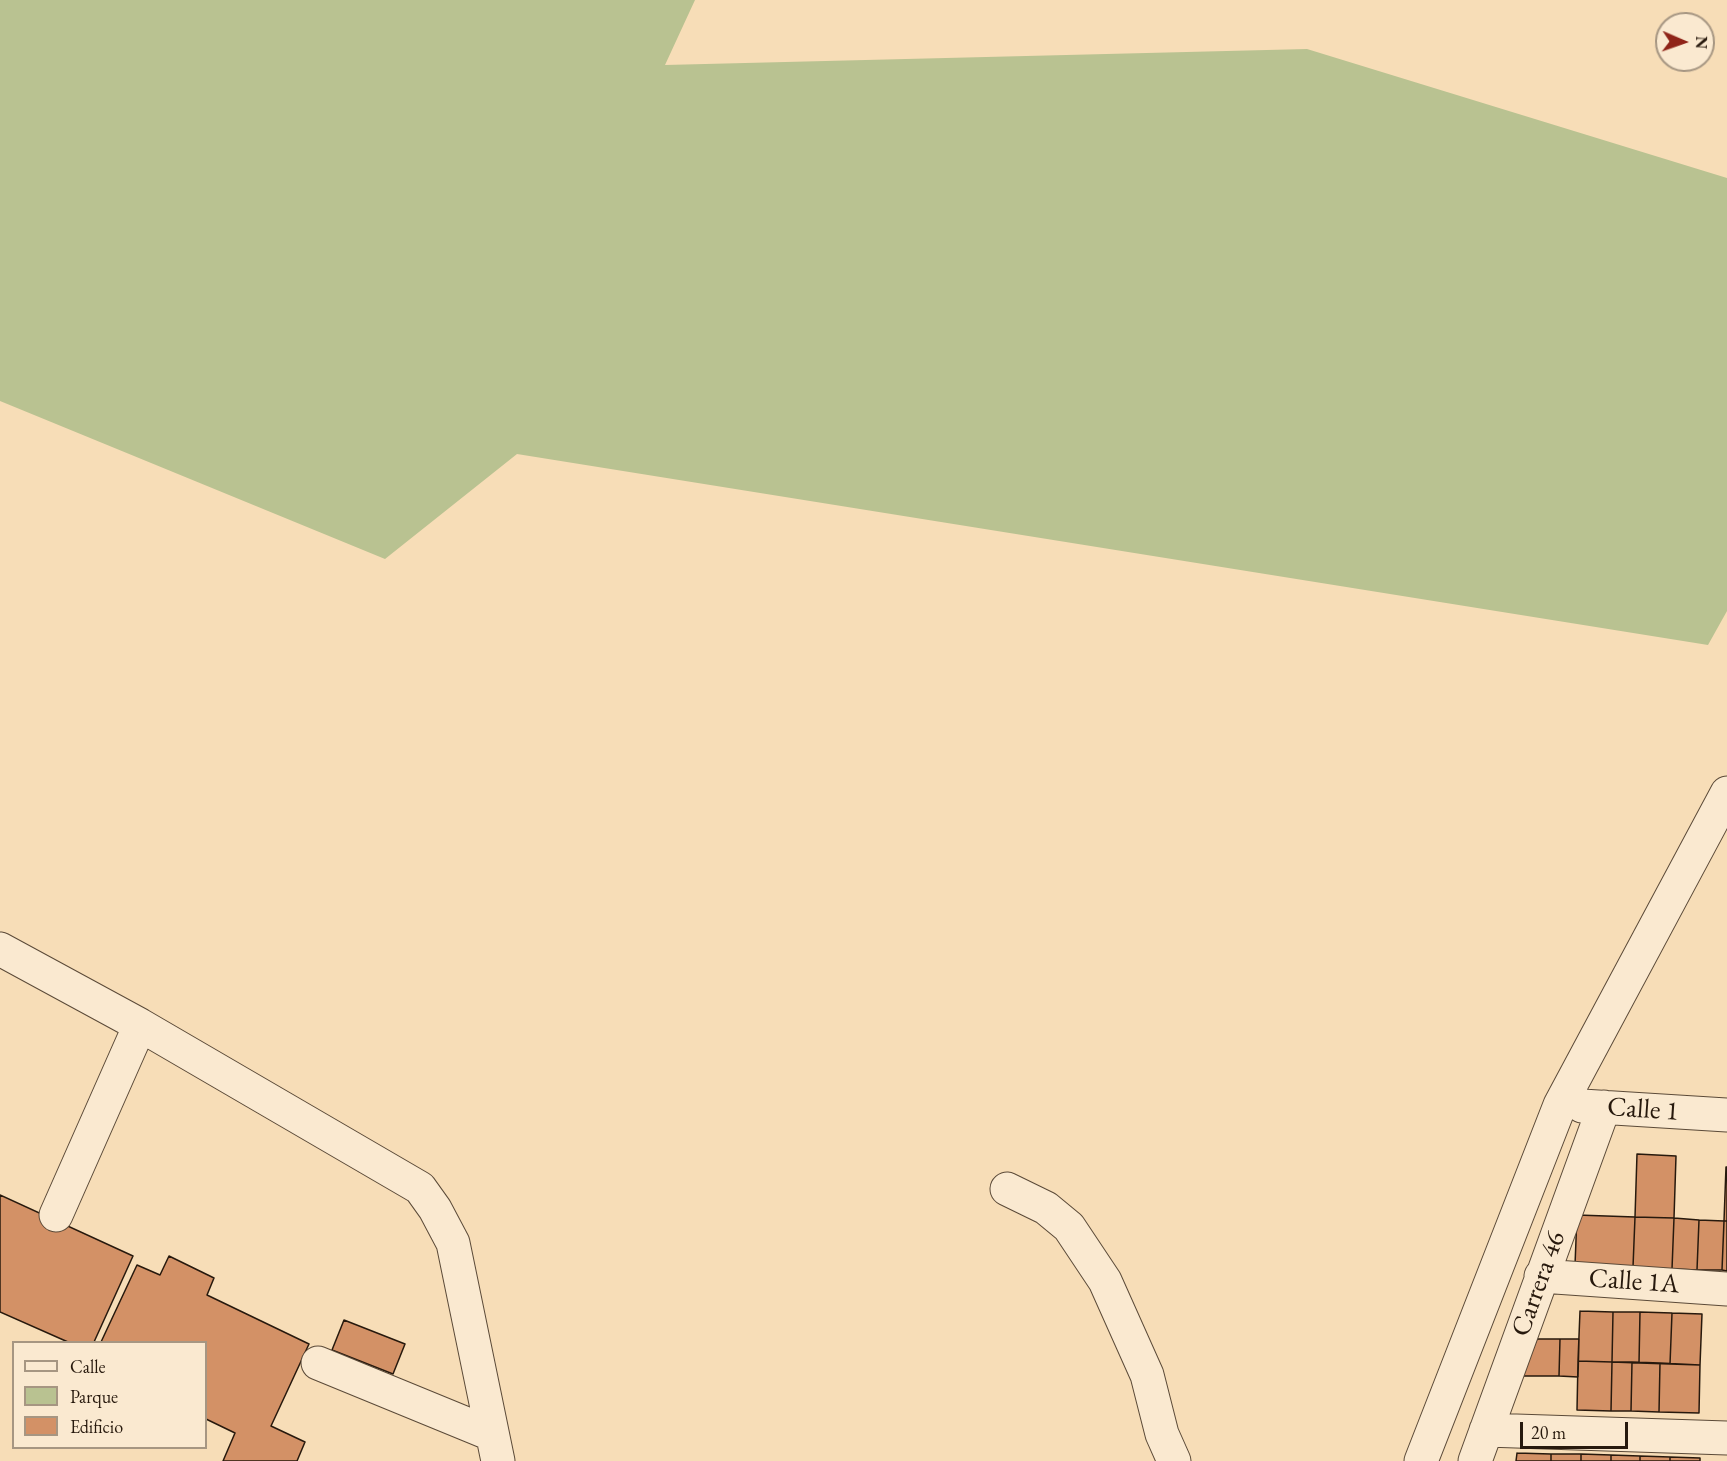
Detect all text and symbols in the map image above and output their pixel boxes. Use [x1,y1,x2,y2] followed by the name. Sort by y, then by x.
[1655,12,1715,72] north arrow
[1691,36,1712,49] text: N
[1606,1091,1680,1129] street label: Calle 1
[1505,1227,1573,1341] street label: Carrera 46
[1588,1263,1680,1301] street label: Calle 1A
[12,1341,207,1449] legend
[70,1355,106,1378] text: Calle
[70,1385,118,1408] text: Parque
[1523,1410,1631,1448] scale bar
[70,1415,123,1438] text: Edificio
[1531,1421,1566,1444] text: 20 m

